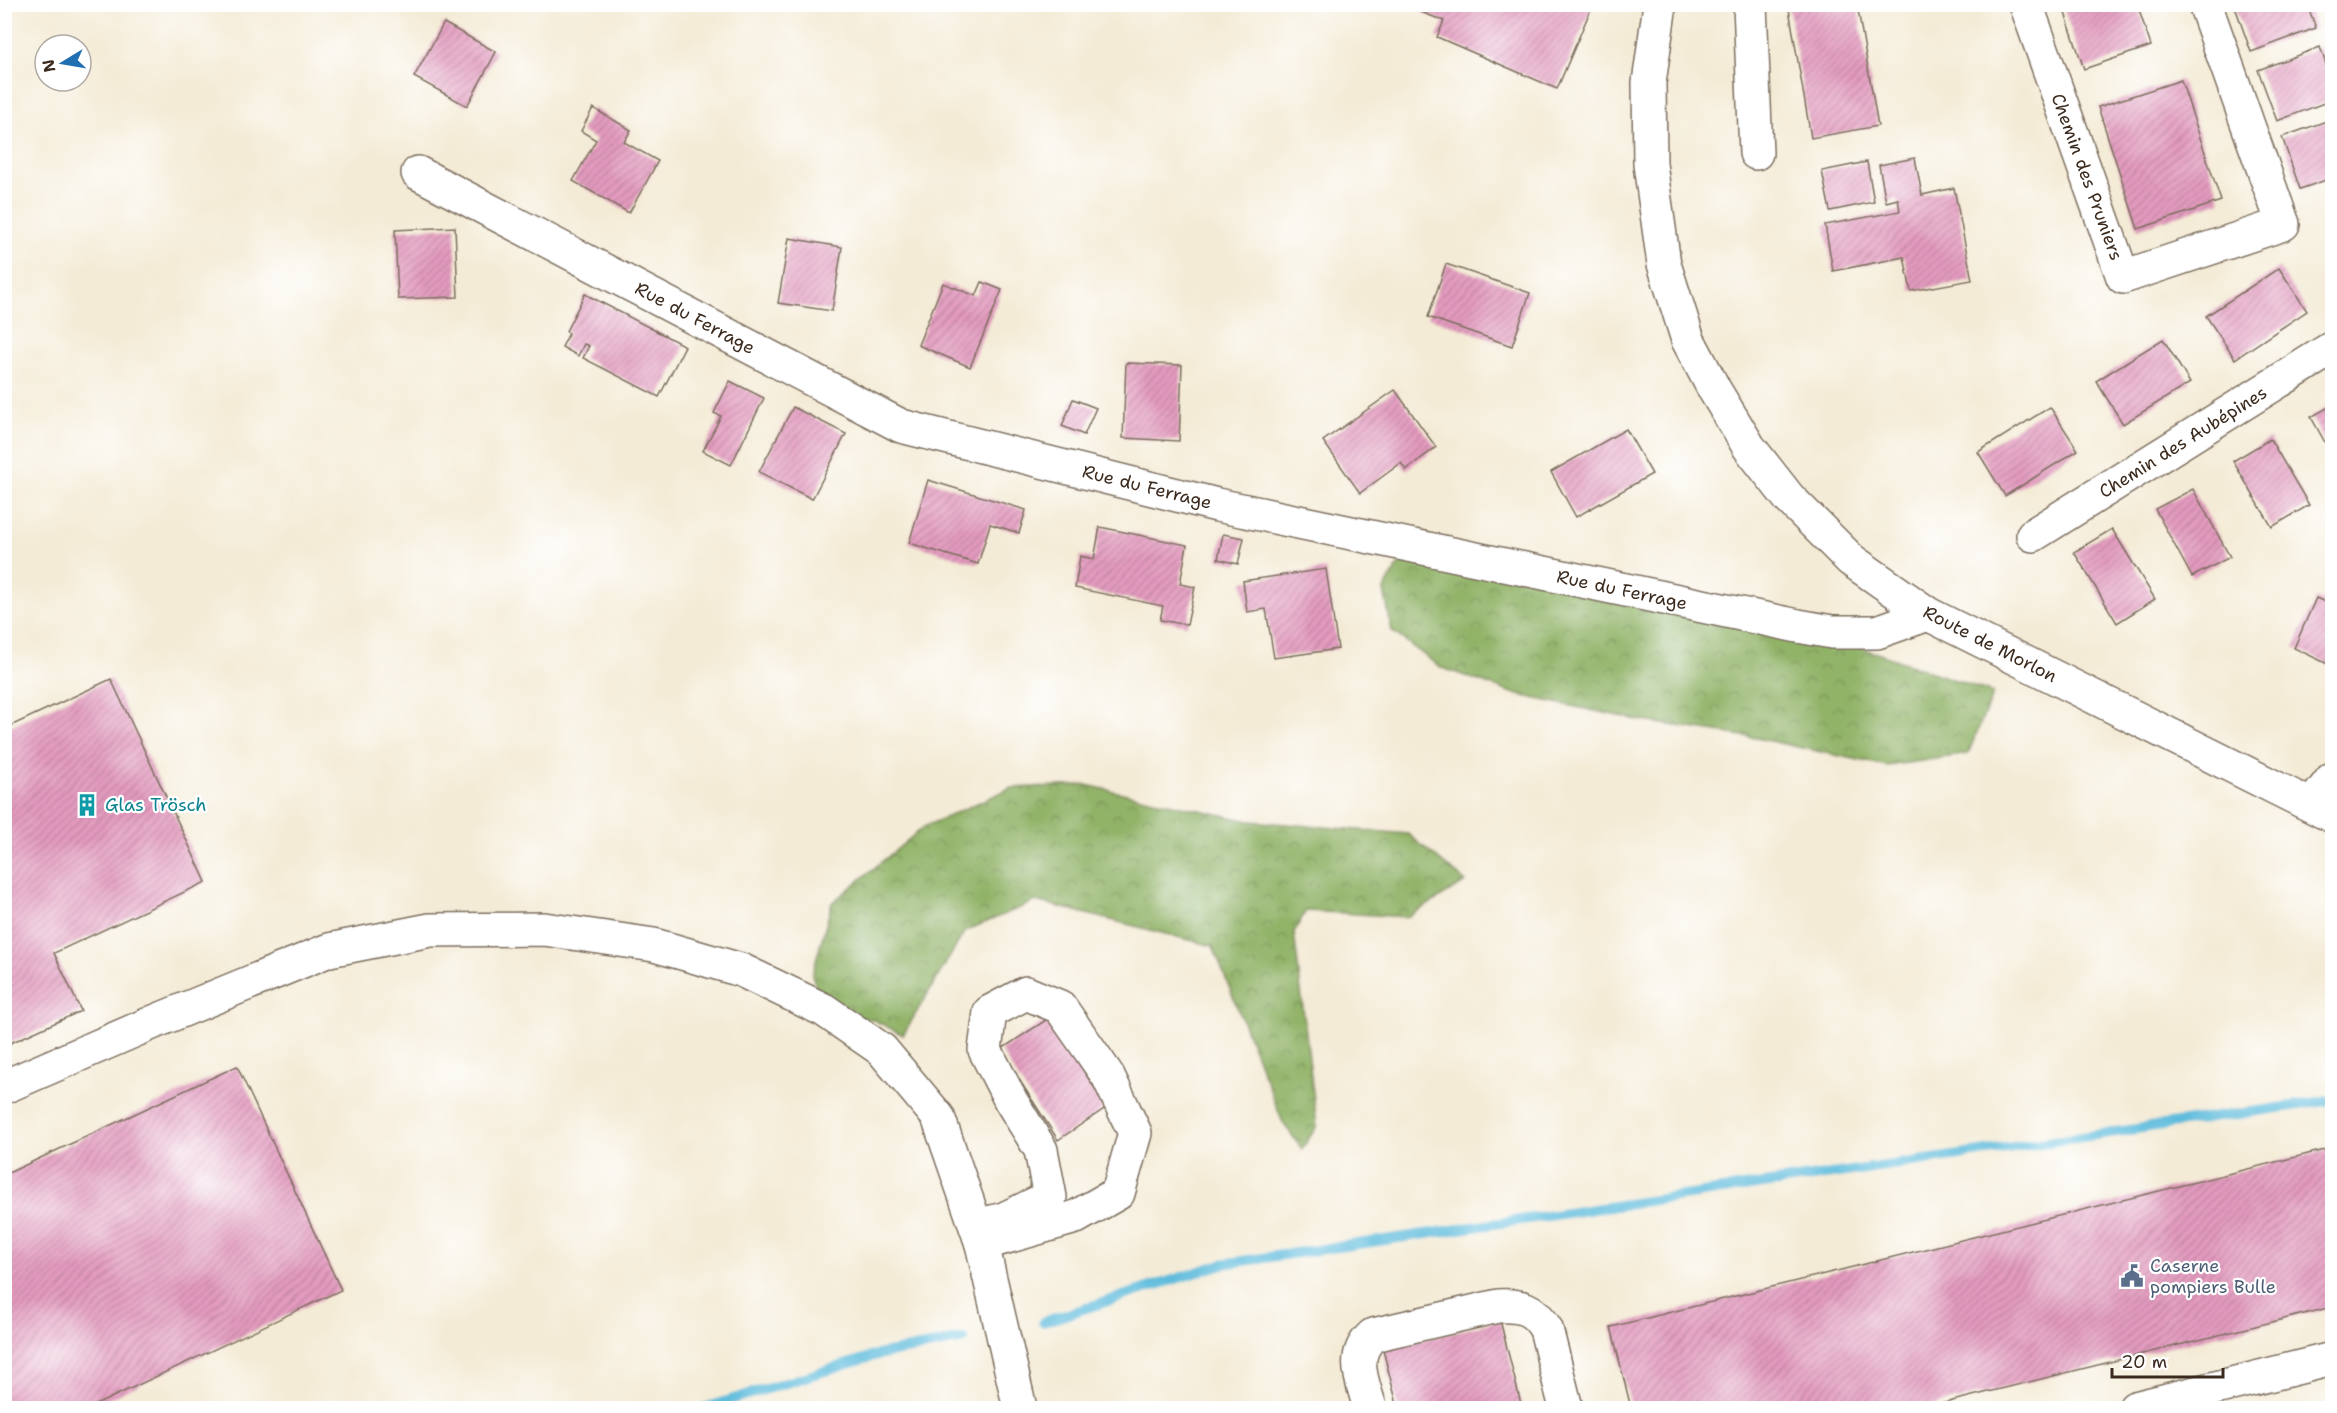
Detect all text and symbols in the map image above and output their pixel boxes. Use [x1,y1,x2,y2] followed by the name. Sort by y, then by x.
[33,33,93,93] north arrow
[37,58,60,74] text: N
[2046,90,2128,264] street label: Chemin des Pruniers
[631,276,759,360] street label: Rue du Ferrage
[2094,380,2272,504] street label: Chemin des Aubépines
[1080,459,1214,515] street label: Rue du Ferrage
[1555,564,1689,616] street label: Rue du Ferrage
[1919,600,2061,688] street label: Route de Morlon
[74,792,100,818] building icon: Glas Trösch
[105,793,207,817] place label: Glas Trösch
[2150,1254,2276,1299] place label: Caserne pompiers Bulle
[2119,1263,2145,1289] public building icon: Caserne pompiers Bulle
[2112,1341,2223,1379] scale bar
[2121,1350,2167,1374] text: 20 m

